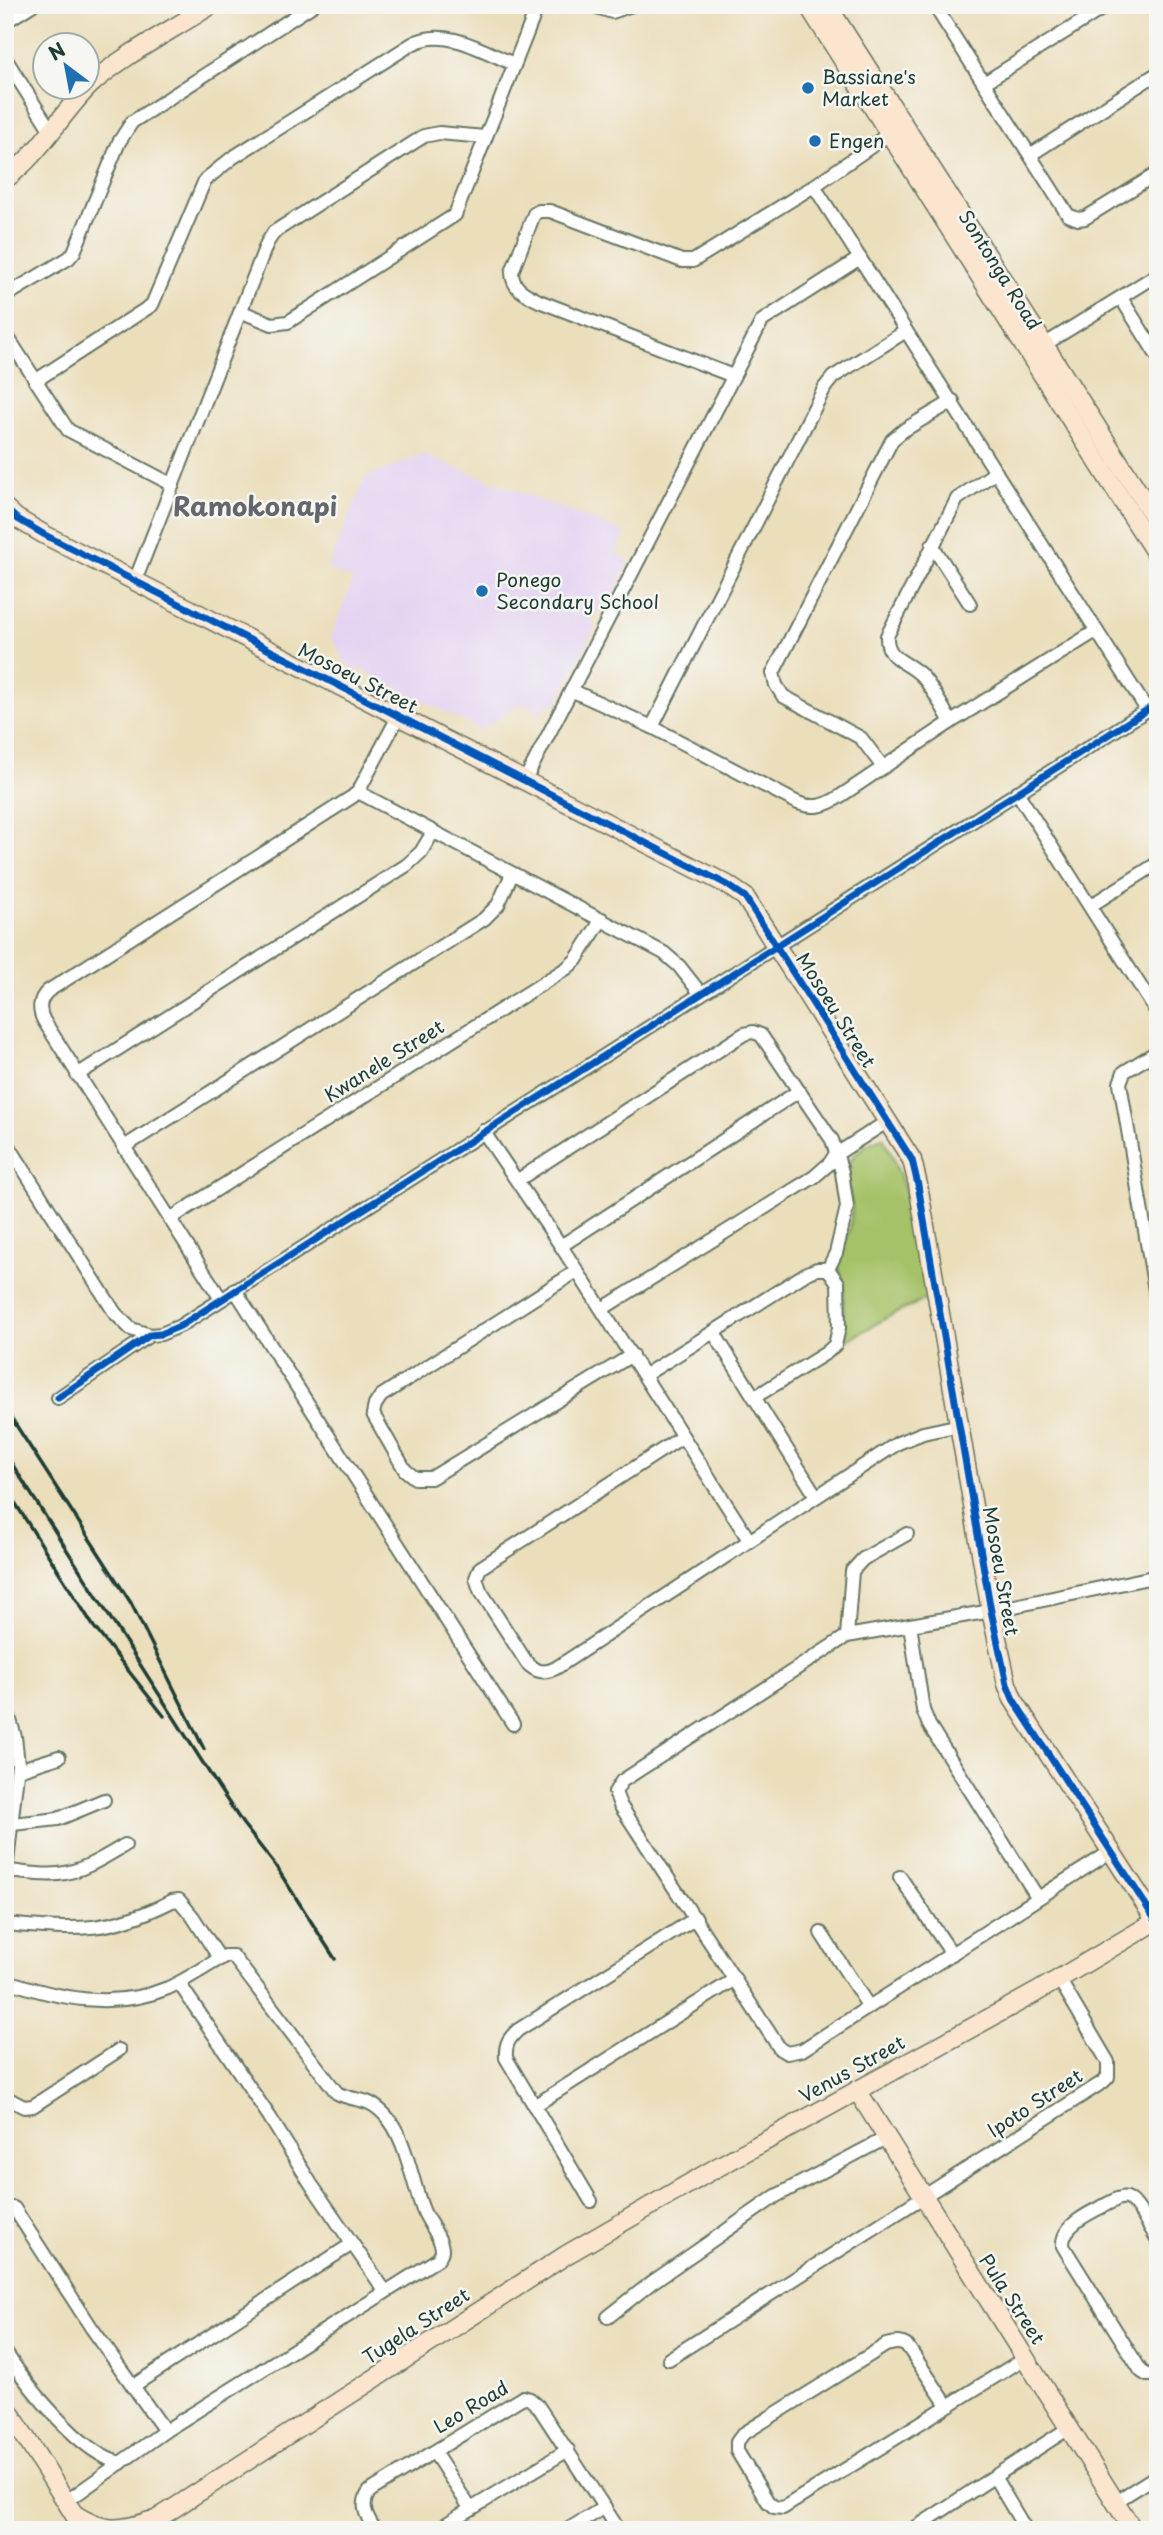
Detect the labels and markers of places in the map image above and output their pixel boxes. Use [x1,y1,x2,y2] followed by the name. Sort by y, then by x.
[822,62,916,112] place label: Bassiane's Market
[800,80,816,96] marker: Bassiane's Market
[829,126,885,154] place label: Engen
[807,133,823,149] marker: Engen
[496,565,659,615] place label: Ponego Secondary School
[474,583,490,599] marker: Ponego Secondary School

